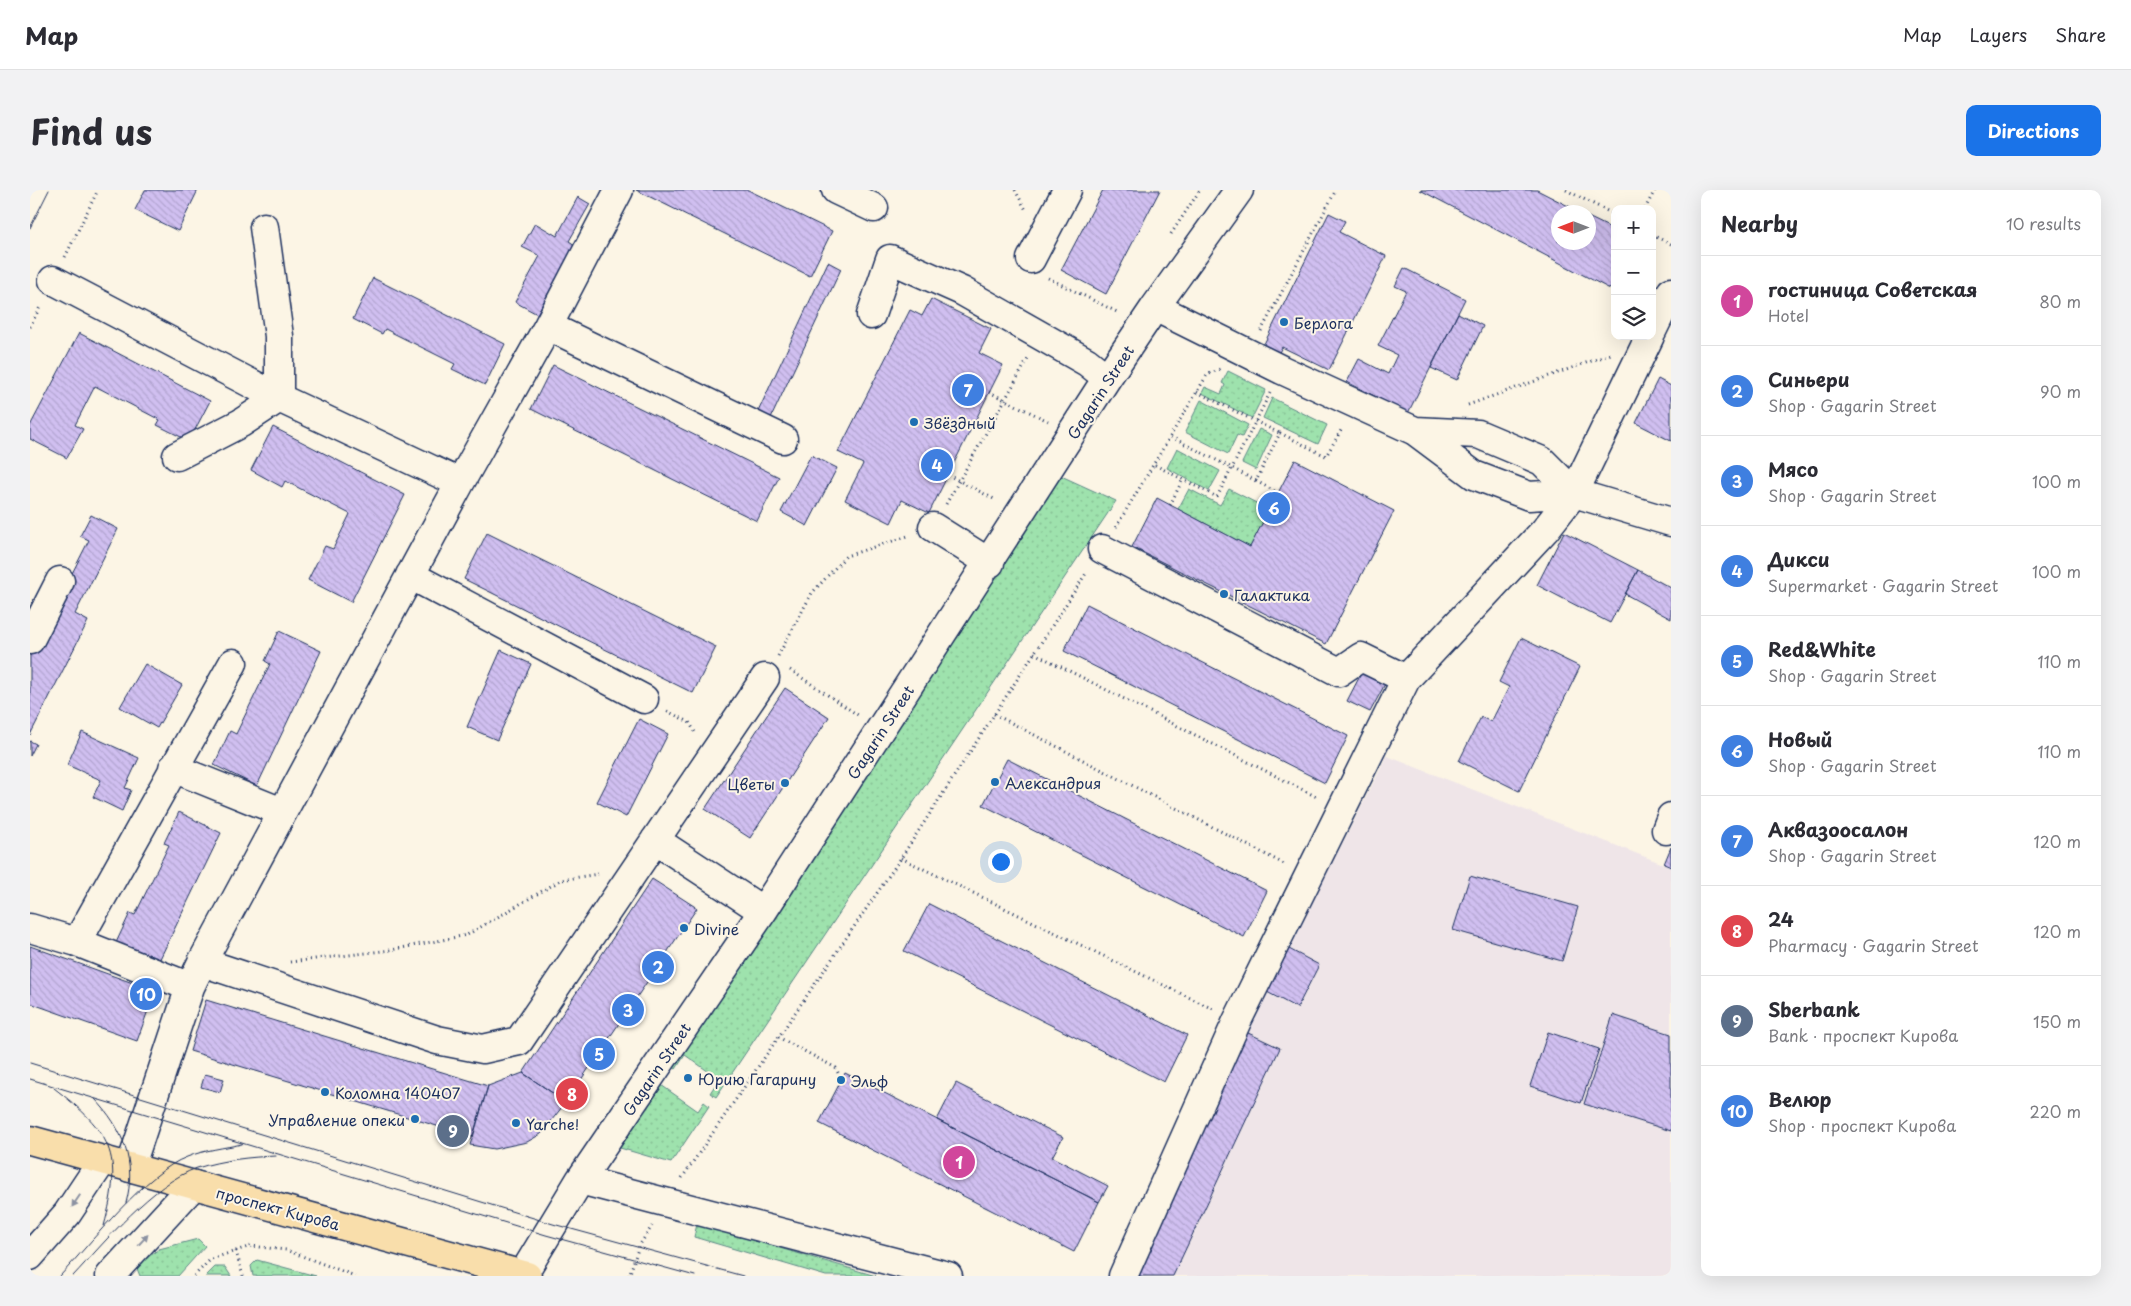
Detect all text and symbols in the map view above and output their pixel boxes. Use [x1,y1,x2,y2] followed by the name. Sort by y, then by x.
[25,17,78,53] text: Map
[1903,21,1942,48] text: Map
[1970,21,2027,48] text: Layers
[2055,21,2106,48] text: Share
[30,104,152,157] text: Find us
[1966,105,2101,156] button: Directions
[1551,205,1596,250] north arrow
[1611,205,1656,340] map controls
[1611,205,1656,250] button: +
[1721,207,1798,239] text: Nearby
[2006,211,2081,235] text: 10 results
[1611,250,1656,295] button: −
[1768,275,1978,303] text: гостиница Советская
[1733,289,1741,313] text: 1
[2039,289,2081,313] text: 80 m
[1611,295,1656,340] button: layers
[1768,303,1809,327] text: Hotel
[1294,311,1354,334] place label: Берлога
[1278,316,1290,328] marker: Берлога
[1061,340,1139,444] street label: Gagarin Street
[1768,365,1850,393] text: Синьери
[952,371,984,409] pin: 7
[1731,379,1743,403] text: 2
[2040,379,2081,403] text: 90 m
[1768,393,1937,417] text: Shop · Gagarin Street
[924,411,996,434] place label: Звёздный
[908,416,920,428] marker: Звёздный
[921,446,953,484] pin: 4
[1768,455,1818,483] text: Мясо
[1732,469,1742,493] text: 3
[2032,469,2081,493] text: 100 m
[1768,483,1937,507] text: Shop · Gagarin Street
[1258,489,1290,527] pin: 6
[1768,545,1830,573] text: Дикси
[1732,559,1742,583] text: 4
[2032,559,2081,583] text: 100 m
[1768,573,1998,597] text: Supermarket · Gagarin Street
[1234,583,1310,606] place label: Галактика
[1218,588,1230,600] marker: Галактика
[1768,635,1876,663] text: Red&White
[1732,649,1742,673] text: 5
[2038,649,2081,673] text: 110 m
[1768,663,1937,687] text: Shop · Gagarin Street
[841,680,919,784] street label: Gagarin Street
[1768,725,1832,753] text: Новый
[1731,739,1743,763] text: 6
[2038,739,2081,763] text: 110 m
[1768,753,1937,777] text: Shop · Gagarin Street
[1005,771,1101,794] place label: Александрия
[727,772,775,795] place label: Цветы
[989,776,1001,788] marker: Александрия
[779,777,791,789] marker: Цветы
[1768,815,1908,843] text: Аквазоосалон
[1732,829,1742,853] text: 7
[2034,829,2081,853] text: 120 m
[1768,843,1937,867] text: Shop · Gagarin Street
[988,849,1014,875] your location
[1768,905,1794,933] text: 24
[694,917,739,940] place label: Divine
[1732,919,1742,943] text: 8
[2034,919,2081,943] text: 120 m
[678,922,690,934] marker: Divine
[1768,933,1979,957] text: Pharmacy · Gagarin Street
[642,948,674,986] pin: 2
[130,975,162,1013] pin: 10
[612,991,644,1029] pin: 3
[1768,995,1860,1023] text: Sberbank
[1732,1009,1742,1033] text: 9
[2033,1009,2081,1033] text: 150 m
[616,1018,696,1120] street label: Gagarin Street
[1768,1023,1958,1047] text: Bank · проспект Кирова
[583,1035,615,1073] pin: 5
[698,1067,816,1090] place label: Юрию Гагарину
[851,1069,888,1092] place label: Эльф
[682,1072,694,1084] marker: Юрию Гагарину
[835,1074,847,1086] marker: Эльф
[556,1075,588,1113] pin: 8
[335,1081,461,1104] place label: Коломна 140407
[1768,1085,1831,1113] text: Велюр
[319,1086,331,1098] marker: Коломна 140407
[1727,1099,1747,1123] text: 10
[2030,1099,2081,1123] text: 220 m
[268,1108,405,1131] place label: Управление опеки
[437,1112,469,1150] pin: 9
[526,1112,579,1135] place label: Yarche!
[409,1113,421,1125] marker: Управление опеки
[1768,1113,1956,1137] text: Shop · проспект Кирова
[510,1117,522,1129] marker: Yarche!
[943,1143,975,1181] pin: 1
[214,1180,343,1236] street label: проспект Кирова
[71,1194,81,1207] one-way arrow
[137,1235,149,1247] one-way arrow

